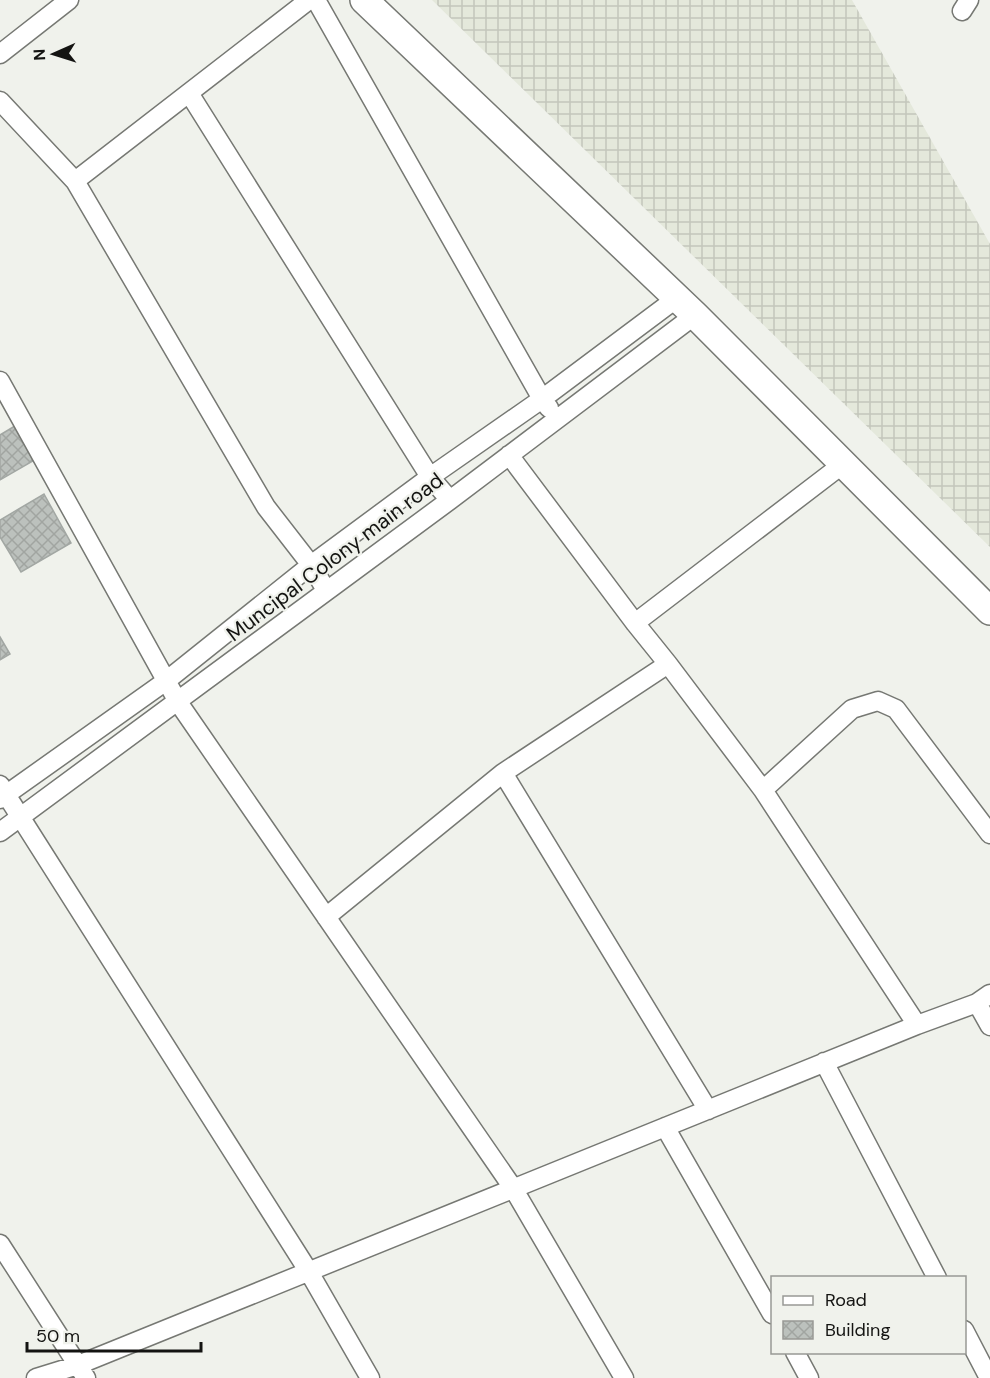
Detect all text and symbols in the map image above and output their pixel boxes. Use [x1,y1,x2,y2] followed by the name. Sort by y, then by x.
[24,24,84,84] north arrow
[29,48,50,61] text: N
[221,466,449,648] street label: Muncipal Colony main road
[771,1276,966,1354] legend
[825,1288,867,1312] text: Road
[27,1315,201,1353] scale bar
[825,1318,890,1342] text: Building
[36,1324,80,1348] text: 50 m

